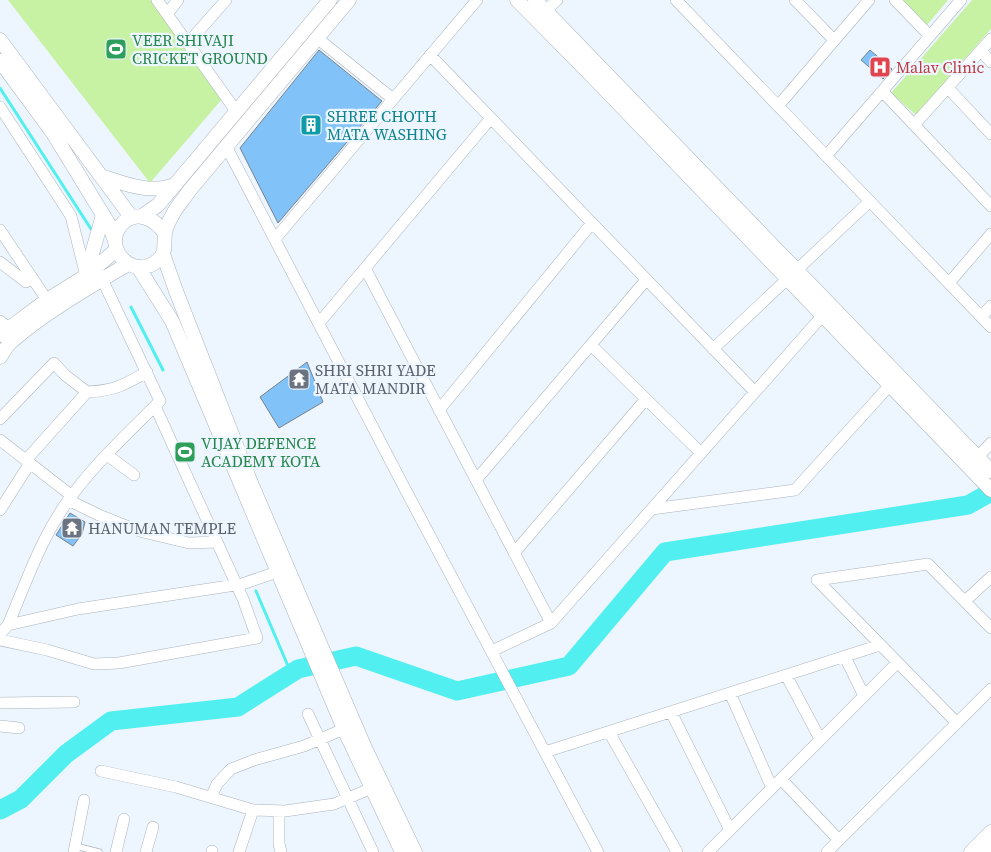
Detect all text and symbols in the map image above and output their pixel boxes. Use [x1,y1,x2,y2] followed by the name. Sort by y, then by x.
[132,29,268,69] place label: VEER SHIVAJI CRICKET GROUND
[104,37,128,61] sports icon: VEER SHIVAJI CRICKET GROUND
[868,55,892,79] hospital icon: Malav Clinic
[896,56,985,78] place label: Malav Clinic
[327,105,447,145] place label: SHREE CHOTH MATA WASHING
[299,113,323,137] building icon: SHREE CHOTH MATA WASHING
[315,359,436,399] place label: SHRI SHRI YADE MATA MANDIR
[287,367,311,391] temple icon: SHRI SHRI YADE MATA MANDIR
[201,432,321,472] place label: VIJAY DEFENCE ACADEMY KOTA
[173,440,197,464] sports icon: VIJAY DEFENCE ACADEMY KOTA
[60,516,84,540] temple icon: HANUMAN TEMPLE
[88,517,236,539] place label: HANUMAN TEMPLE

